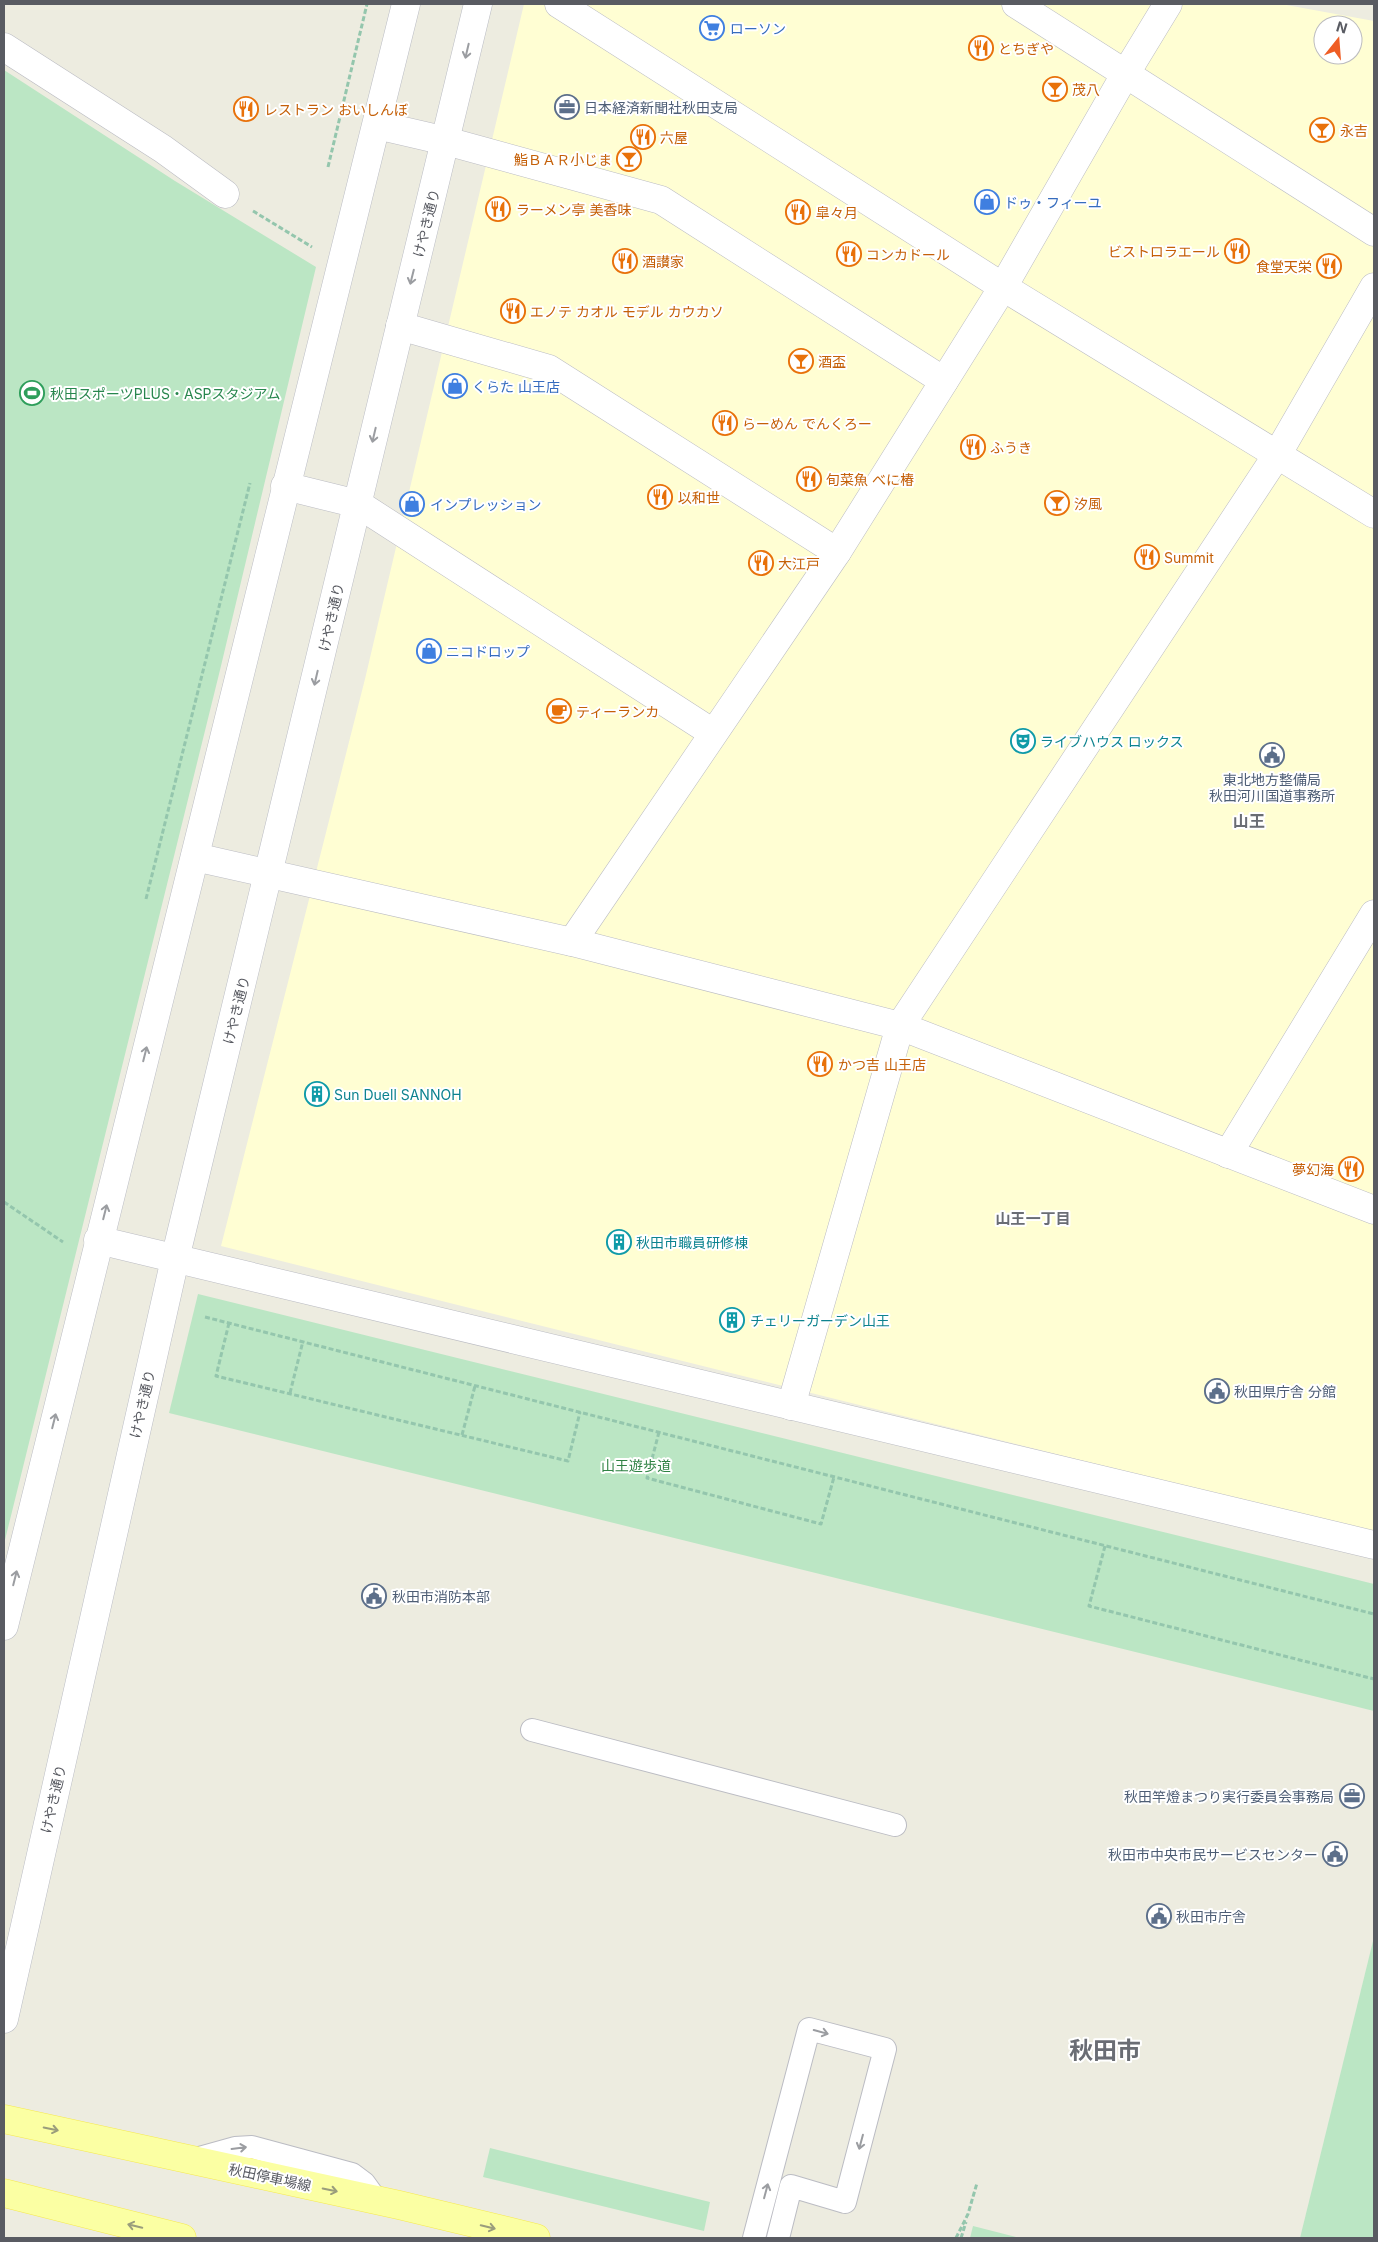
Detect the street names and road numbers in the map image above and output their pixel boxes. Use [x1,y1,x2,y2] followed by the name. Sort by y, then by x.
[409,187,443,259] street label: けやき通り
[315,581,347,653] street label: けやき通り
[219,974,253,1046] street label: けやき通り
[126,1368,158,1440] street label: けやき通り
[37,1763,69,1835] street label: けやき通り
[227,2160,313,2194] street label: 秋田停車場線

